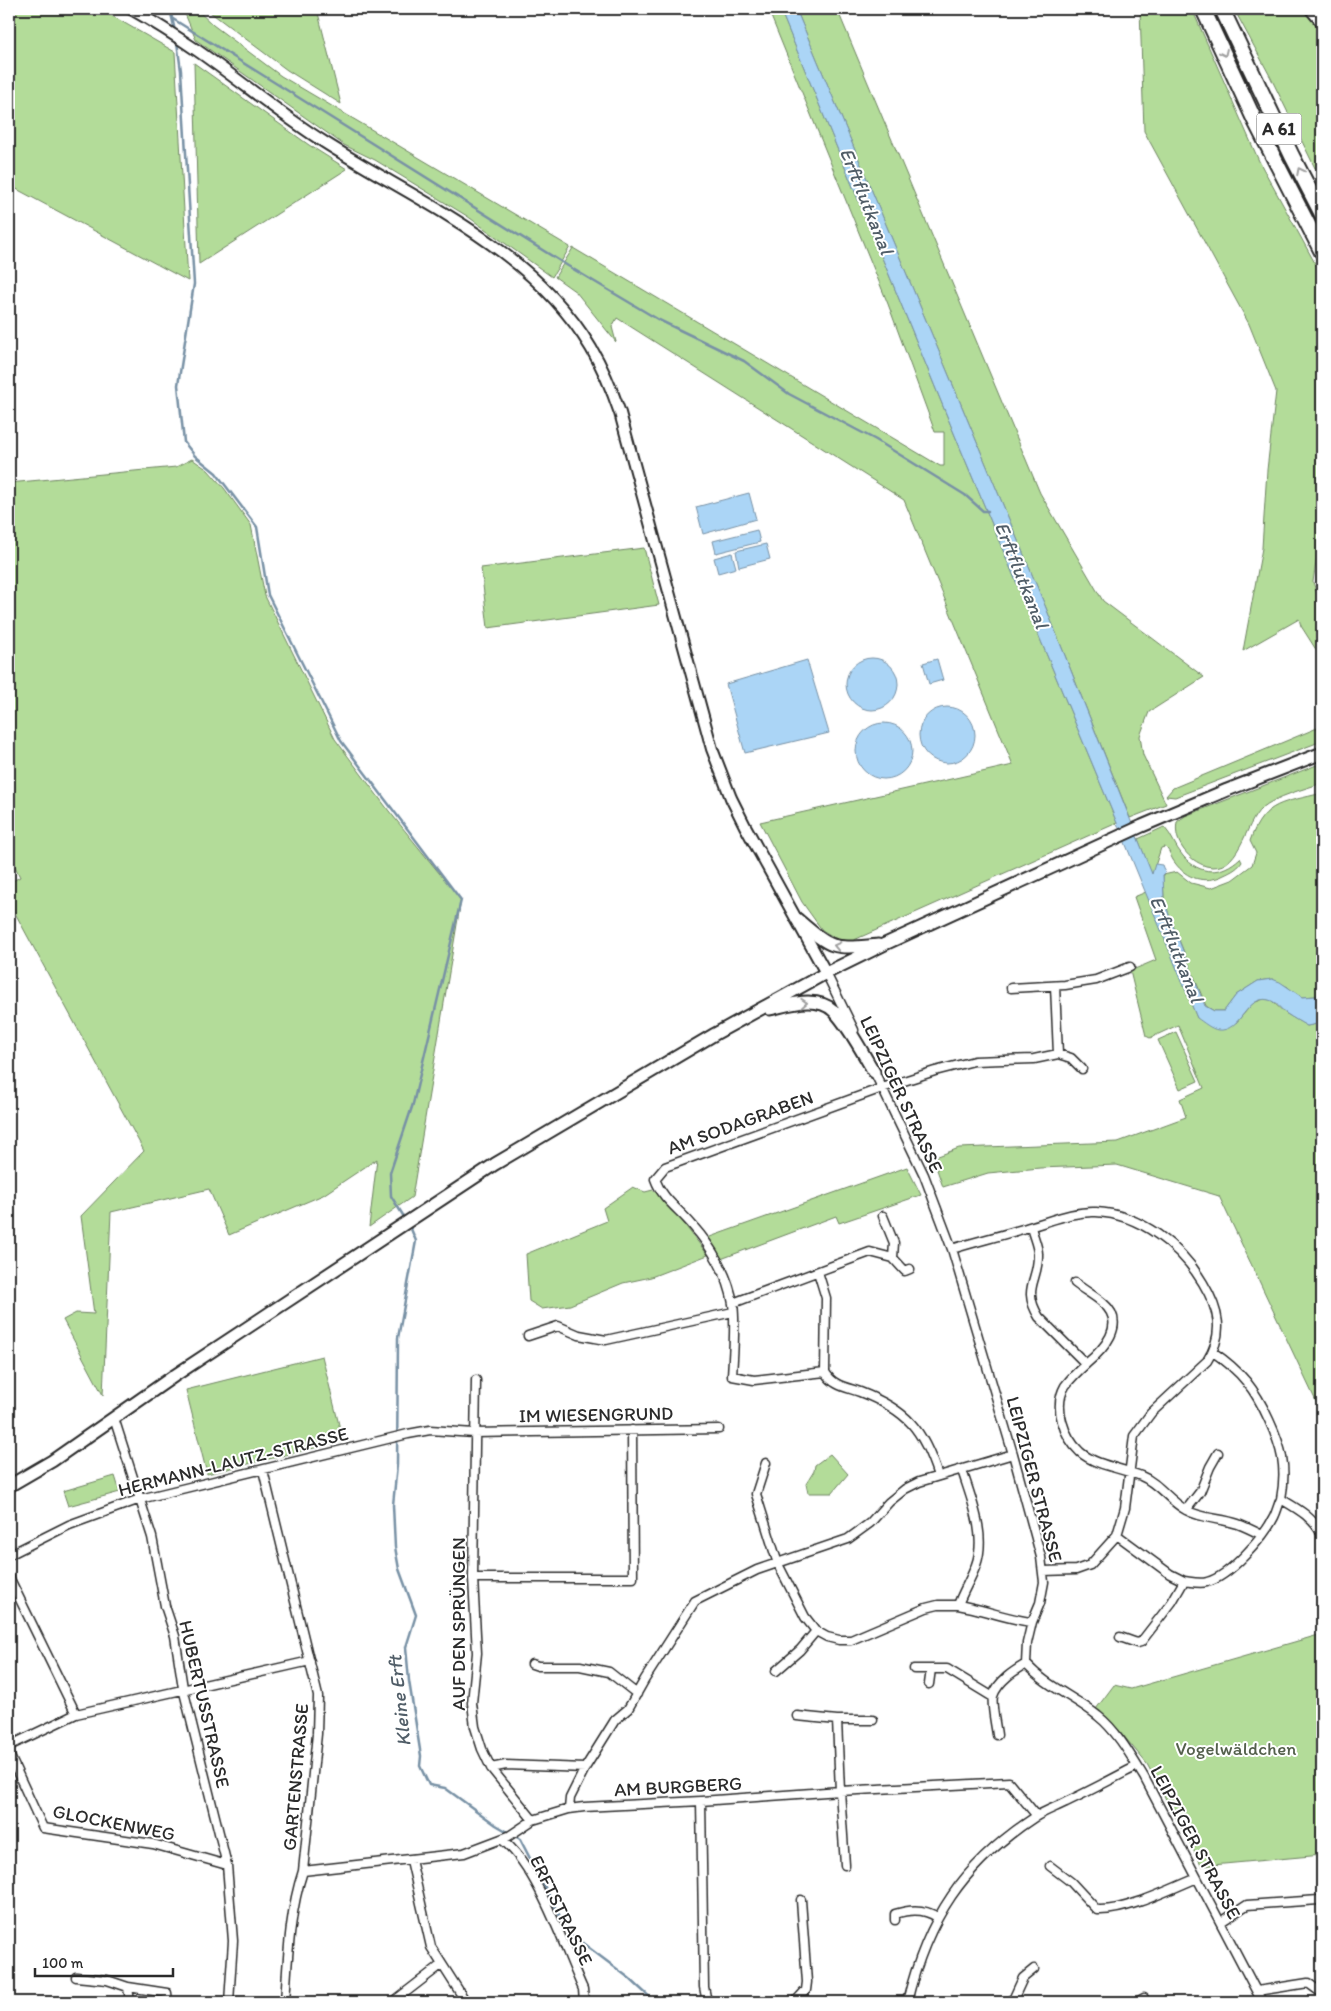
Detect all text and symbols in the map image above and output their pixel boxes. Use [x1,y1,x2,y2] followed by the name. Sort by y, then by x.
[1218,48,1228,57] one-way arrow
[1256,114,1302,144] road number: A 61
[835,144,900,259] water label: Erftflutkanal
[1296,167,1306,176] one-way arrow
[990,518,1055,633] water label: Erftflutkanal
[1145,892,1210,1007] water label: Erftflutkanal
[832,941,841,952] one-way arrow
[800,997,808,1008] one-way arrow
[855,1012,948,1176] street label: LEIPZIGER STRASSE
[664,1085,816,1160] street label: AM SODAGRABEN
[1001,1394,1068,1564] street label: LEIPZIGER STRASSE
[519,1402,673,1427] street label: IM WIESENGRUND
[116,1422,351,1501] street label: HERMANN-LAUTZ-STRASSE
[447,1537,470,1711] street label: AUF DEN SPRÜNGEN
[174,1618,235,1791] street label: HUBERTUSSTRASSE
[382,1653,416,1748] water label: Kleine Erft
[278,1702,313,1852] street label: GARTENSTRASSE
[1176,1737,1297,1760] park label: Vogelwäldchen
[1145,1762,1246,1923] street label: LEIPZIGER STRASSE
[613,1772,743,1801] street label: AM BURGBERG
[51,1799,177,1846] street label: GLOCKENWEG
[525,1851,598,1969] street label: ERFTSTRASSE
[35,1946,172,1978] scale bar
[42,1954,84,1972] text: 100 m

